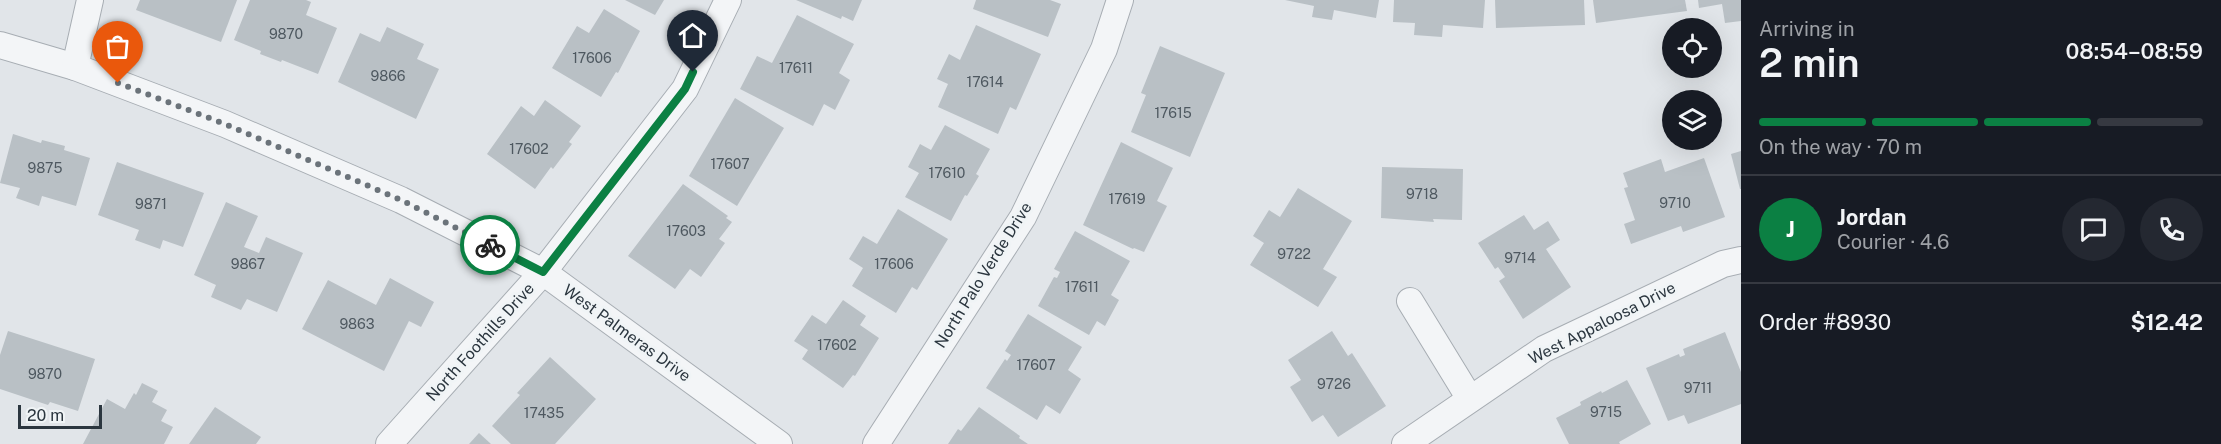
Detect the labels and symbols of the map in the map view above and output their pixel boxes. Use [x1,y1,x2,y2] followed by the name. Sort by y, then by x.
[667,10,718,72] pin
[92,21,143,83] pin
[269,26,303,42] house number: 9870
[572,50,612,66] house number: 17606
[779,60,813,76] house number: 17611
[371,68,406,84] house number: 9866
[966,74,1004,90] house number: 17614
[1154,105,1192,121] house number: 17615
[509,141,549,157] house number: 17602
[710,156,750,172] house number: 17607
[28,160,62,176] house number: 9875
[929,165,965,181] house number: 17610
[1406,186,1438,202] house number: 9718
[1109,191,1146,207] house number: 17619
[1659,195,1691,211] house number: 9710
[135,196,167,212] house number: 9871
[930,199,1036,351] street label: North Palo Verde Drive
[460,215,520,275] courier
[666,223,706,239] house number: 17603
[1277,246,1311,262] house number: 9722
[1504,250,1536,266] house number: 9714
[231,256,265,272] house number: 9867
[874,256,914,272] house number: 17606
[1525,278,1679,368] street label: West Appaloosa Drive
[422,279,538,405] street label: North Foothills Drive
[1065,279,1099,295] house number: 17611
[559,280,695,386] street label: West Palmeras Drive
[339,316,375,332] house number: 9863
[817,337,857,353] house number: 17602
[1016,357,1056,373] house number: 17607
[28,366,62,382] house number: 9870
[1317,376,1351,392] house number: 9726
[1684,380,1712,396] house number: 9711
[18,402,102,430] scale bar
[1590,404,1622,420] house number: 9715
[524,405,564,421] house number: 17435

